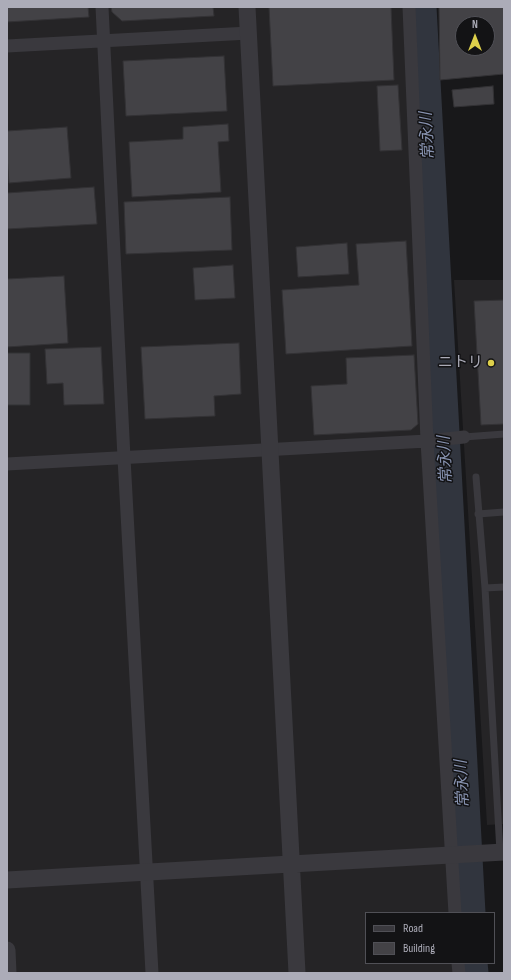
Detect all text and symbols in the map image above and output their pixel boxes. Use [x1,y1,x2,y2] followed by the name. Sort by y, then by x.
[455,16,495,56] north arrow
[472,18,478,31] text: N
[417,112,439,160] water label: 常永川
[438,354,483,372] place label: ニトリ
[486,358,496,368] marker: ニトリ
[435,436,457,484] water label: 常永川
[452,760,474,808] water label: 常永川
[365,912,495,964] legend
[403,921,423,936] text: Road
[403,941,435,956] text: Building

